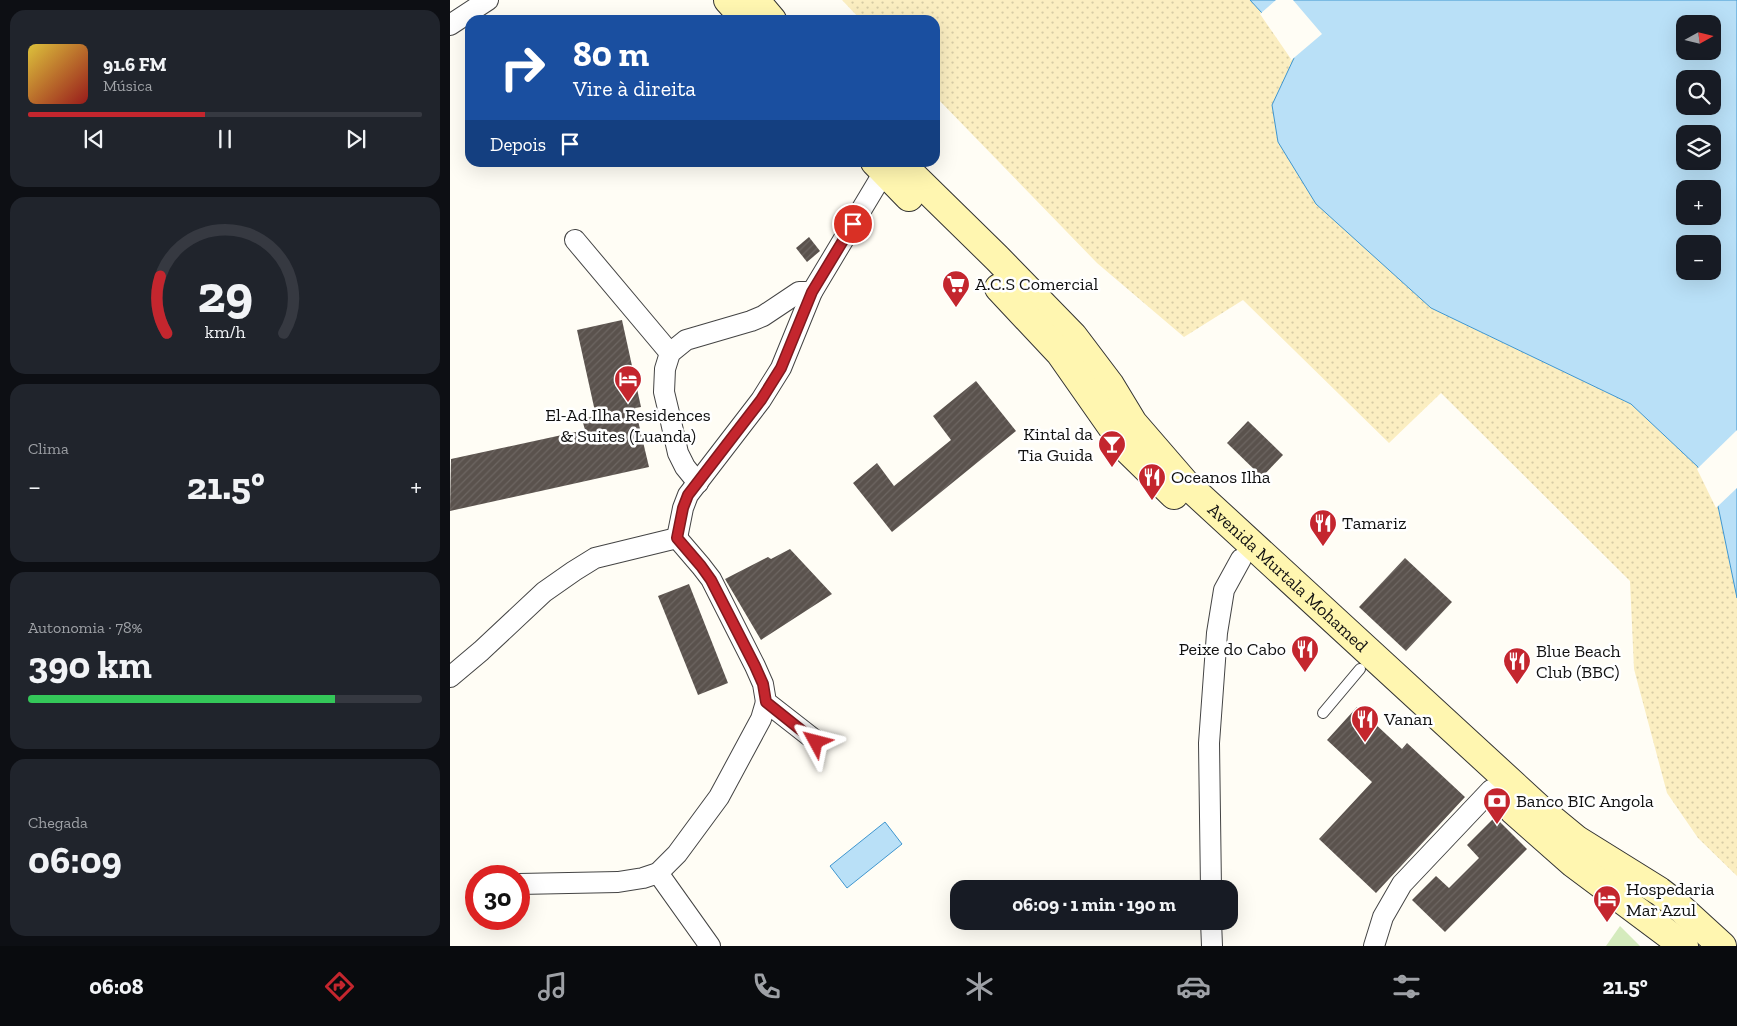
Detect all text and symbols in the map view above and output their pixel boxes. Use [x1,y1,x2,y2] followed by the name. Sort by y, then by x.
[1676,15,1721,60] north arrow
[1676,15,1721,280] map controls
[573,33,649,75] text: 80 m
[490,35,555,100] icon: right
[103,53,167,76] text: 91.6 FM
[1676,70,1721,115] button: search
[573,75,696,102] text: Vire à direita
[103,76,152,95] text: Música
[80,125,108,153] icon: previous
[211,125,239,153] icon: pause
[342,125,370,153] icon: next
[1676,125,1721,170] button: layers
[556,130,584,158] icon: arrive
[490,133,546,156] text: Depois
[1676,180,1721,225] button: +
[832,203,874,245] pin
[839,210,867,238] icon: arrive
[1676,235,1721,280] button: −
[197,263,253,325] text: 29
[941,269,971,308] supermarket icon: A.C.S Comercial
[975,273,1099,295] place label: A.C.S Comercial
[205,321,245,343] text: km/h
[613,364,643,403] hotel icon: El-Ad Ilha Residences & Suites (Luanda)
[545,404,711,447] place label: El-Ad Ilha Residences & Suites (Luanda)
[1018,423,1093,466] place label: Kintal da Tia Guida
[1097,429,1127,468] bar icon: Kintal da Tia Guida
[28,439,69,458] text: Clima
[1137,462,1167,501] restaurant icon: Oceanos Ilha
[187,463,265,509] text: 21.5°
[1171,466,1271,488] place label: Oceanos Ilha
[28,470,41,503] text: −
[410,470,422,503] text: +
[1203,498,1373,657] street label: Avenida Murtala Mohamed
[1308,508,1338,547] restaurant icon: Tamariz
[1342,512,1407,534] place label: Tamariz
[28,618,143,637] text: Autonomia · 78%
[1290,634,1320,673] restaurant icon: Peixe do Cabo
[1179,638,1286,660] place label: Peixe do Cabo
[1536,640,1621,683] place label: Blue Beach Club (BBC)
[28,642,152,688] text: 390 km
[1502,646,1532,685] restaurant icon: Blue Beach Club (BBC)
[1350,704,1380,743] restaurant icon: Vanan
[1383,708,1433,730] place label: Vanan
[789,715,841,767] position arrow
[1482,786,1512,825] bank icon: Banco BIC Angola
[1516,790,1654,812] place label: Banco BIC Angola
[28,813,88,832] text: Chegada
[28,837,122,883] text: 06:09
[465,865,530,930] speed limit sign: 30
[1626,878,1715,921] place label: Hospedaria Mar Azul
[1592,884,1622,923] hotel icon: Hospedaria Mar Azul
[1012,893,1176,916] text: 06:09 · 1 min · 190 m
[322,969,357,1004] icon: directions
[535,969,570,1004] icon: music
[749,969,784,1004] icon: phone
[962,969,997,1004] icon: climate
[1176,969,1211,1004] icon: car
[1389,969,1424,1004] icon: filters
[89,973,144,1000] text: 06:08
[1603,973,1648,1000] text: 21.5°

